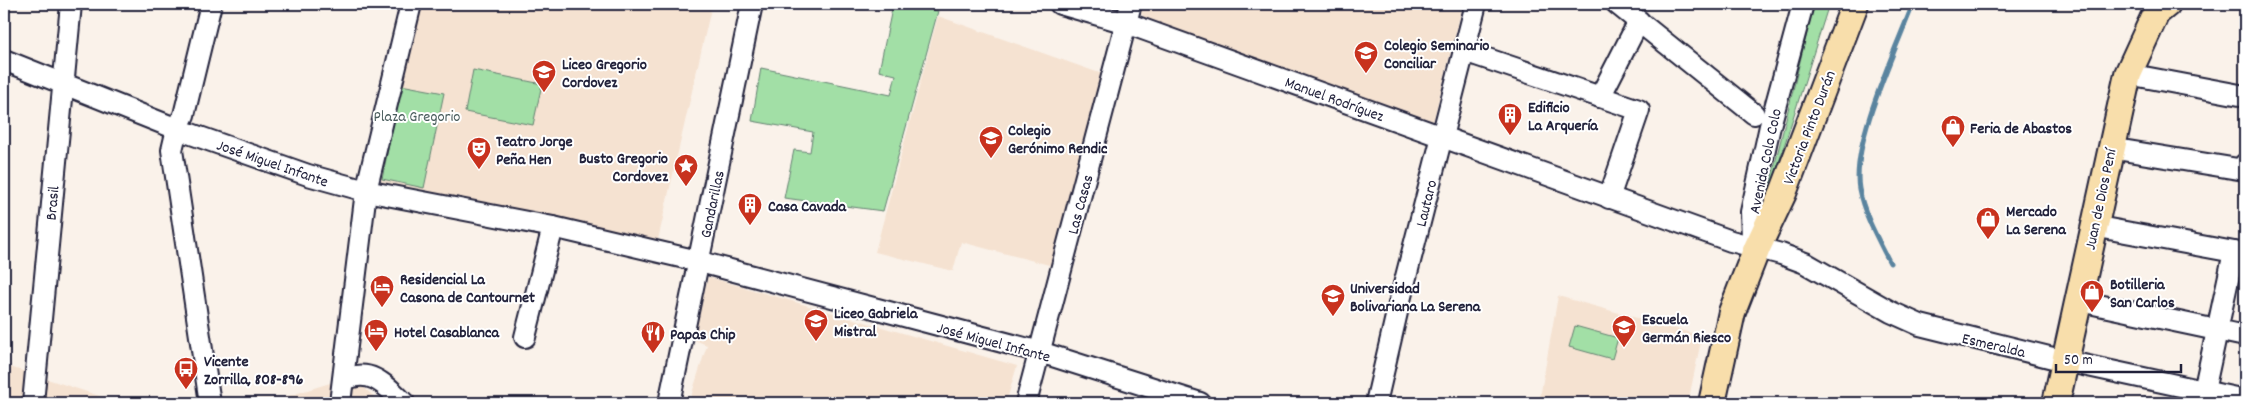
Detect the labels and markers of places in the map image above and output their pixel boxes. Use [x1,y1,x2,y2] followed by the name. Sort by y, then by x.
[1384,35,1490,76] place label: Colegio Seminario Conciliar
[1353,40,1379,74] school or university icon: Colegio Seminario Conciliar
[562,54,647,95] place label: Liceo Gregorio Cordovez
[531,59,557,93] school or university icon: Liceo Gregorio Cordovez
[1528,97,1599,138] place label: Edificio La Arquería
[1497,102,1523,136] building icon: Edificio La Arquería
[1940,114,1966,148] shop icon: Feria de Abastos
[1970,118,2072,141] place label: Feria de Abastos
[1008,120,1108,161] place label: Colegio Gerónimo Rendic
[978,125,1004,159] school or university icon: Colegio Gerónimo Rendic
[496,131,573,172] place label: Teatro Jorge Peña Hen
[466,136,492,170] theatre icon: Teatro Jorge Peña Hen
[579,148,669,189] place label: Busto Gregorio Cordovez
[673,153,699,187] place icon: Busto Gregorio Cordovez
[737,192,763,226] building icon: Casa Cavada
[768,196,847,219] place label: Casa Cavada
[2006,201,2067,242] place label: Mercado La Serena
[1975,206,2001,240] shop icon: Mercado La Serena
[400,269,535,310] place label: Residencial La Casona de Cantournet
[369,274,395,308] hotel icon: Residencial La Casona de Cantournet
[2110,274,2175,315] place label: Botilleria San Carlos
[1350,278,1482,319] place label: Universidad Bolivariana La Serena
[2079,279,2105,313] shop icon: Botilleria San Carlos
[1320,283,1346,317] school or university icon: Universidad Bolivariana La Serena
[834,303,919,344] place label: Liceo Gabriela Mistral
[803,308,829,342] school or university icon: Liceo Gabriela Mistral
[1642,309,1731,350] place label: Escuela Germán Riesco
[1611,314,1637,348] school or university icon: Escuela Germán Riesco
[363,318,389,352] hotel icon: Hotel Casablanca
[640,320,666,354] restaurant icon: Papas Chip
[394,322,500,345] place label: Hotel Casablanca
[670,324,736,347] place label: Papas Chip
[204,351,304,392] place label: Vicente Zorrilla, 808-896
[173,356,199,390] bus stop icon: Vicente Zorrilla, 808-896

